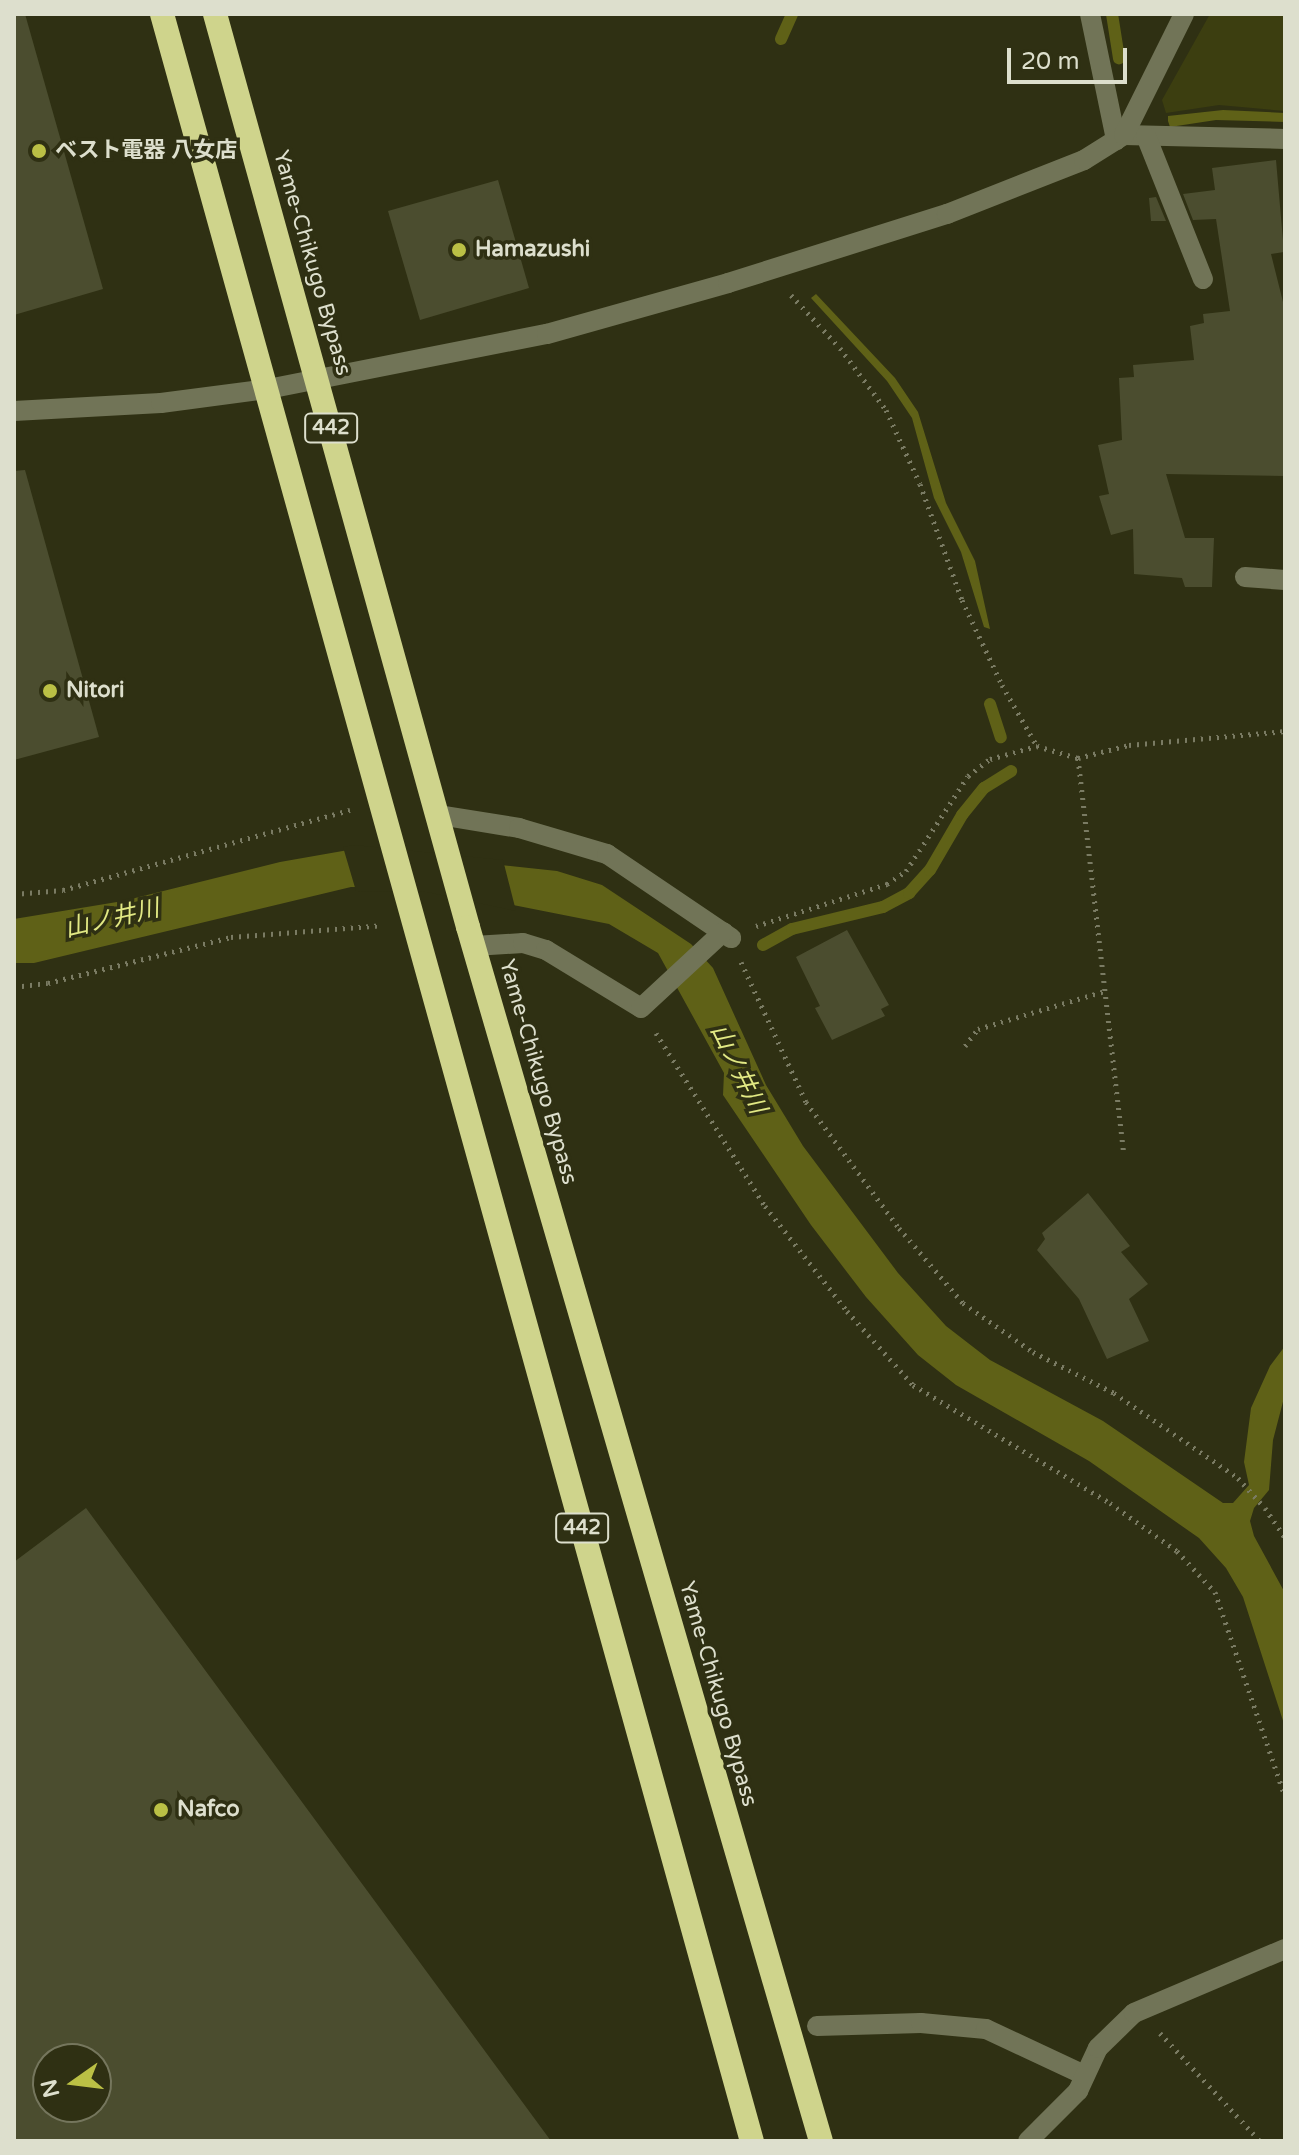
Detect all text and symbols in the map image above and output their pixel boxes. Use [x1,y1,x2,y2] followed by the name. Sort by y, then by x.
[1011,32,1131,82] scale bar
[1021,47,1079,76] text: 20 m
[55,138,237,164] place label: ベスト電器 八女店
[30,142,48,160] marker: ベスト電器 八女店
[267,147,357,379] street label: Yame-Chikugo Bypass
[475,237,590,263] place label: Hamazushi
[450,241,468,259] marker: Hamazushi
[303,412,359,444] road number: 442
[66,678,124,704] place label: Nitori
[41,682,59,700] marker: Nitori
[62,894,162,944] water label: 山ノ井川
[493,956,583,1188] street label: Yame-Chikugo Bypass
[704,1020,772,1118] water label: 山ノ井川
[554,1512,610,1544] road number: 442
[673,1578,763,1810] street label: Yame-Chikugo Bypass
[177,1797,240,1823] place label: Nafco
[152,1801,170,1819] marker: Nafco
[32,2043,112,2123] north arrow
[36,2077,65,2100] text: N

